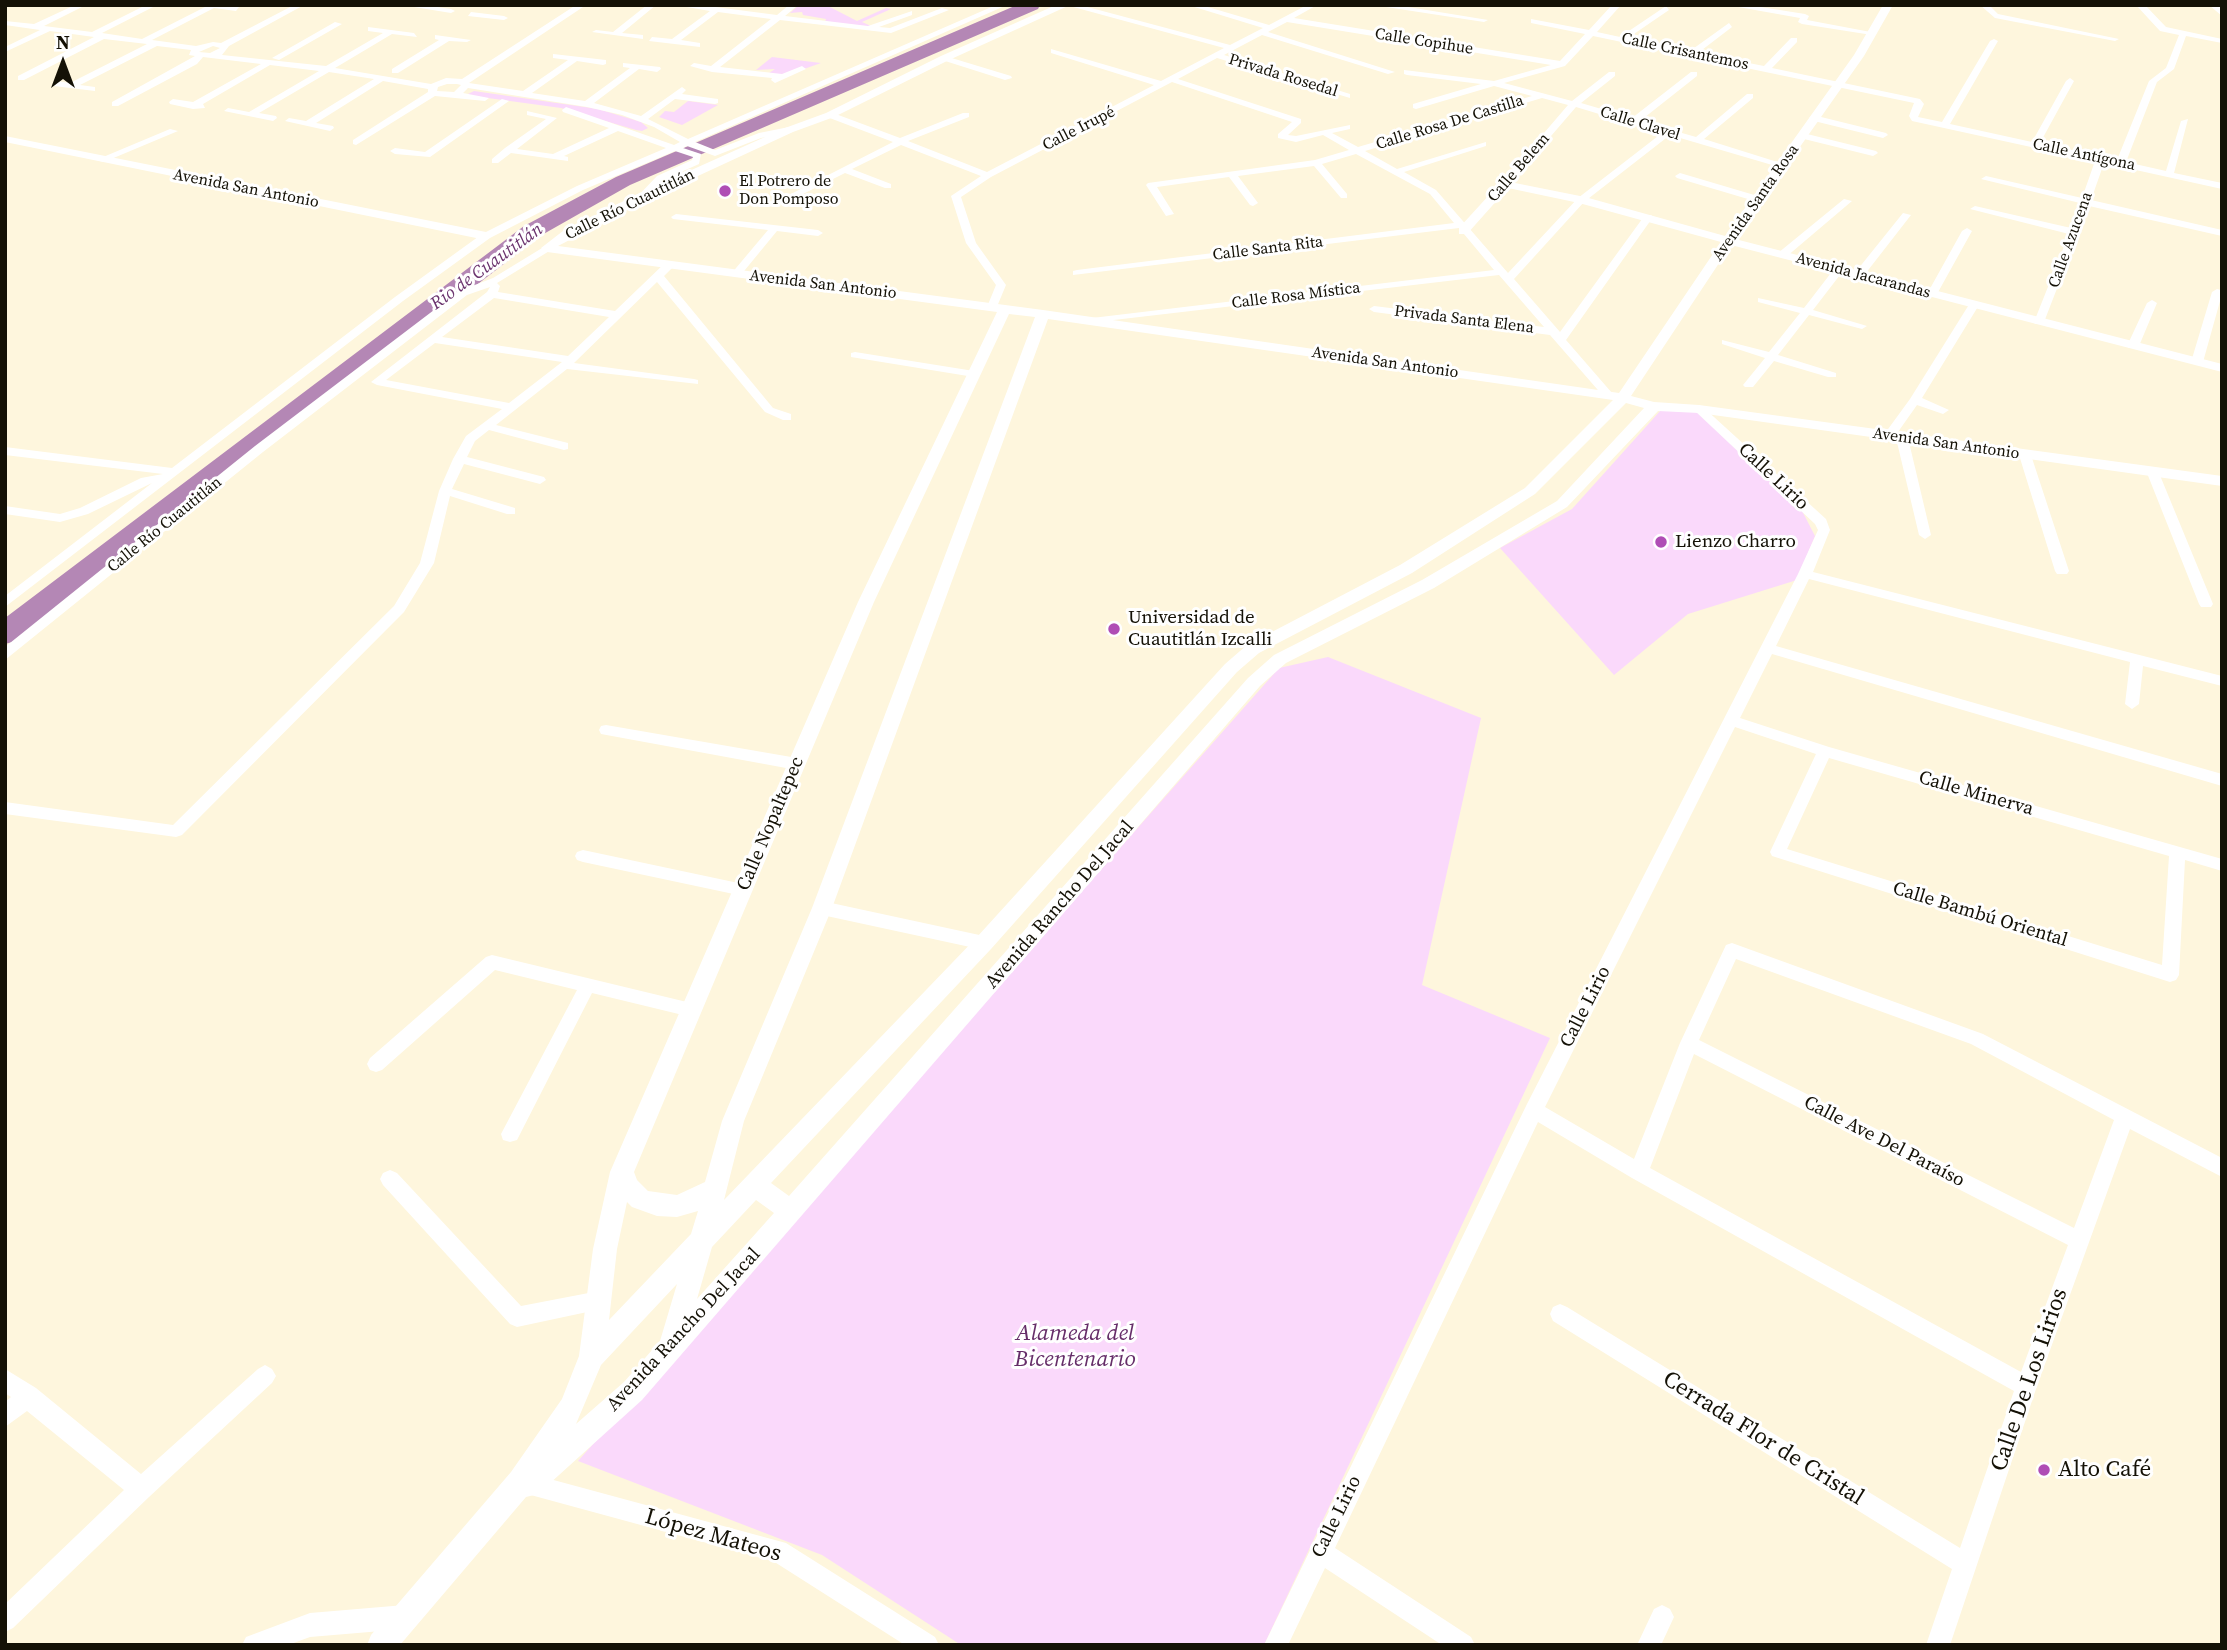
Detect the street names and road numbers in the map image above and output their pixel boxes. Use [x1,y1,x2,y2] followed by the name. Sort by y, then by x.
[1373,25,1475,59] street label: Calle Copihue
[1620,29,1750,75] street label: Calle Crisantemos
[1226,50,1340,102] street label: Privada Rosedal
[1374,91,1526,155] street label: Calle Rosa De Castilla
[1039,103,1119,155] street label: Calle Irupé
[1598,103,1682,145] street label: Calle Clavel
[1484,130,1554,206] street label: Calle Belem
[2031,135,2137,175] street label: Calle Antígona
[1709,141,1803,265] street label: Avenida Santa Rosa
[172,165,320,213] street label: Avenida San Antonio
[562,165,698,245] street label: Calle Río Cuautitlán
[2045,189,2097,291] street label: Calle Azucena
[1212,233,1324,265] street label: Calle Santa Rita
[1793,249,1933,303] street label: Avenida Jacarandas
[748,266,898,304] street label: Avenida San Antonio
[1231,279,1361,313] street label: Calle Rosa Mística
[1393,302,1535,338] street label: Privada Santa Elena
[1310,343,1460,383] street label: Avenida San Antonio
[1871,424,2021,464] street label: Avenida San Antonio
[1733,439,1813,515] street label: Calle Lirio
[104,473,226,577] street label: Calle Río Cuautitlán
[733,754,809,894] street label: Calle Nopaltepec
[1916,767,2036,821] street label: Calle Minerva
[981,816,1139,994] street label: Avenida Rancho Del Jacal
[1890,878,2070,952] street label: Calle Bambú Oriental
[1556,963,1616,1051] street label: Calle Lirio
[1800,1092,1968,1192] street label: Calle Ave Del Paraíso
[602,1244,766,1416] street label: Avenida Rancho Del Jacal
[1986,1285,2074,1475] street label: Calle De Los Lirios
[1657,1366,1869,1512] street label: Cerrada Flor de Cristal
[1307,1472,1367,1562] street label: Calle Lirio
[641,1503,785,1569] street label: López Mateos

